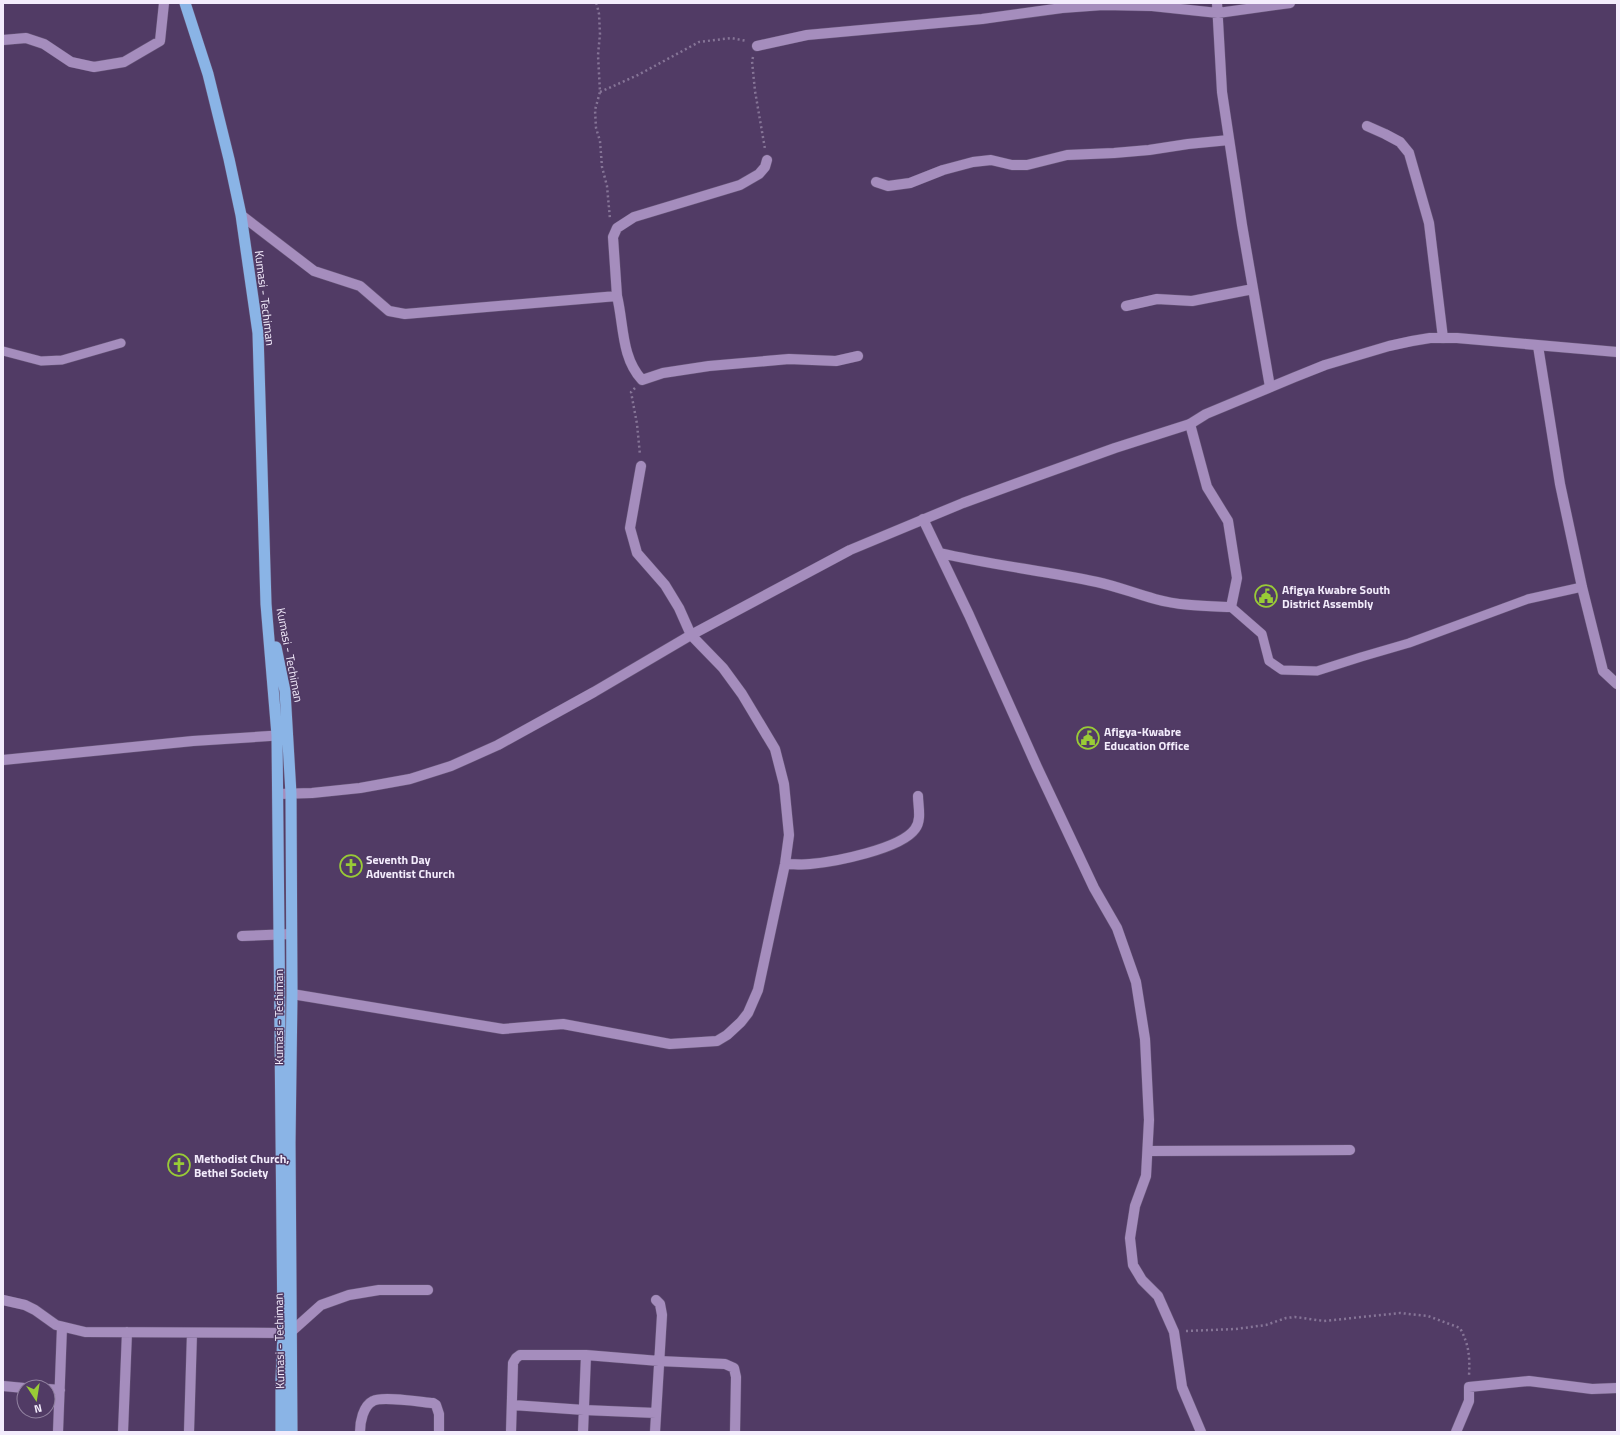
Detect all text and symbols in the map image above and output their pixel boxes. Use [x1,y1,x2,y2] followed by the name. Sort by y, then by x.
[250,249,280,347] street label: Kumasi - Techiman
[1282,580,1390,613] place label: Afigya Kwabre South District Assembly
[1253,583,1279,609] public building icon: Afigya Kwabre South District Assembly
[272,606,308,704] street label: Kumasi - Techiman
[1104,722,1189,755] place label: Afigya-Kwabre Education Office
[1075,725,1101,751] public building icon: Afigya-Kwabre Education Office
[366,850,455,883] place label: Seventh Day Adventist Church
[338,853,364,879] church icon: Seventh Day Adventist Church
[269,969,288,1065] street label: Kumasi - Techiman
[194,1149,290,1182] place label: Methodist Church, Bethel Society
[166,1152,192,1178] church icon: Methodist Church, Bethel Society
[269,1293,289,1389] street label: Kumasi - Techiman
[16,1379,56,1419] north arrow
[33,1400,43,1417] text: N

